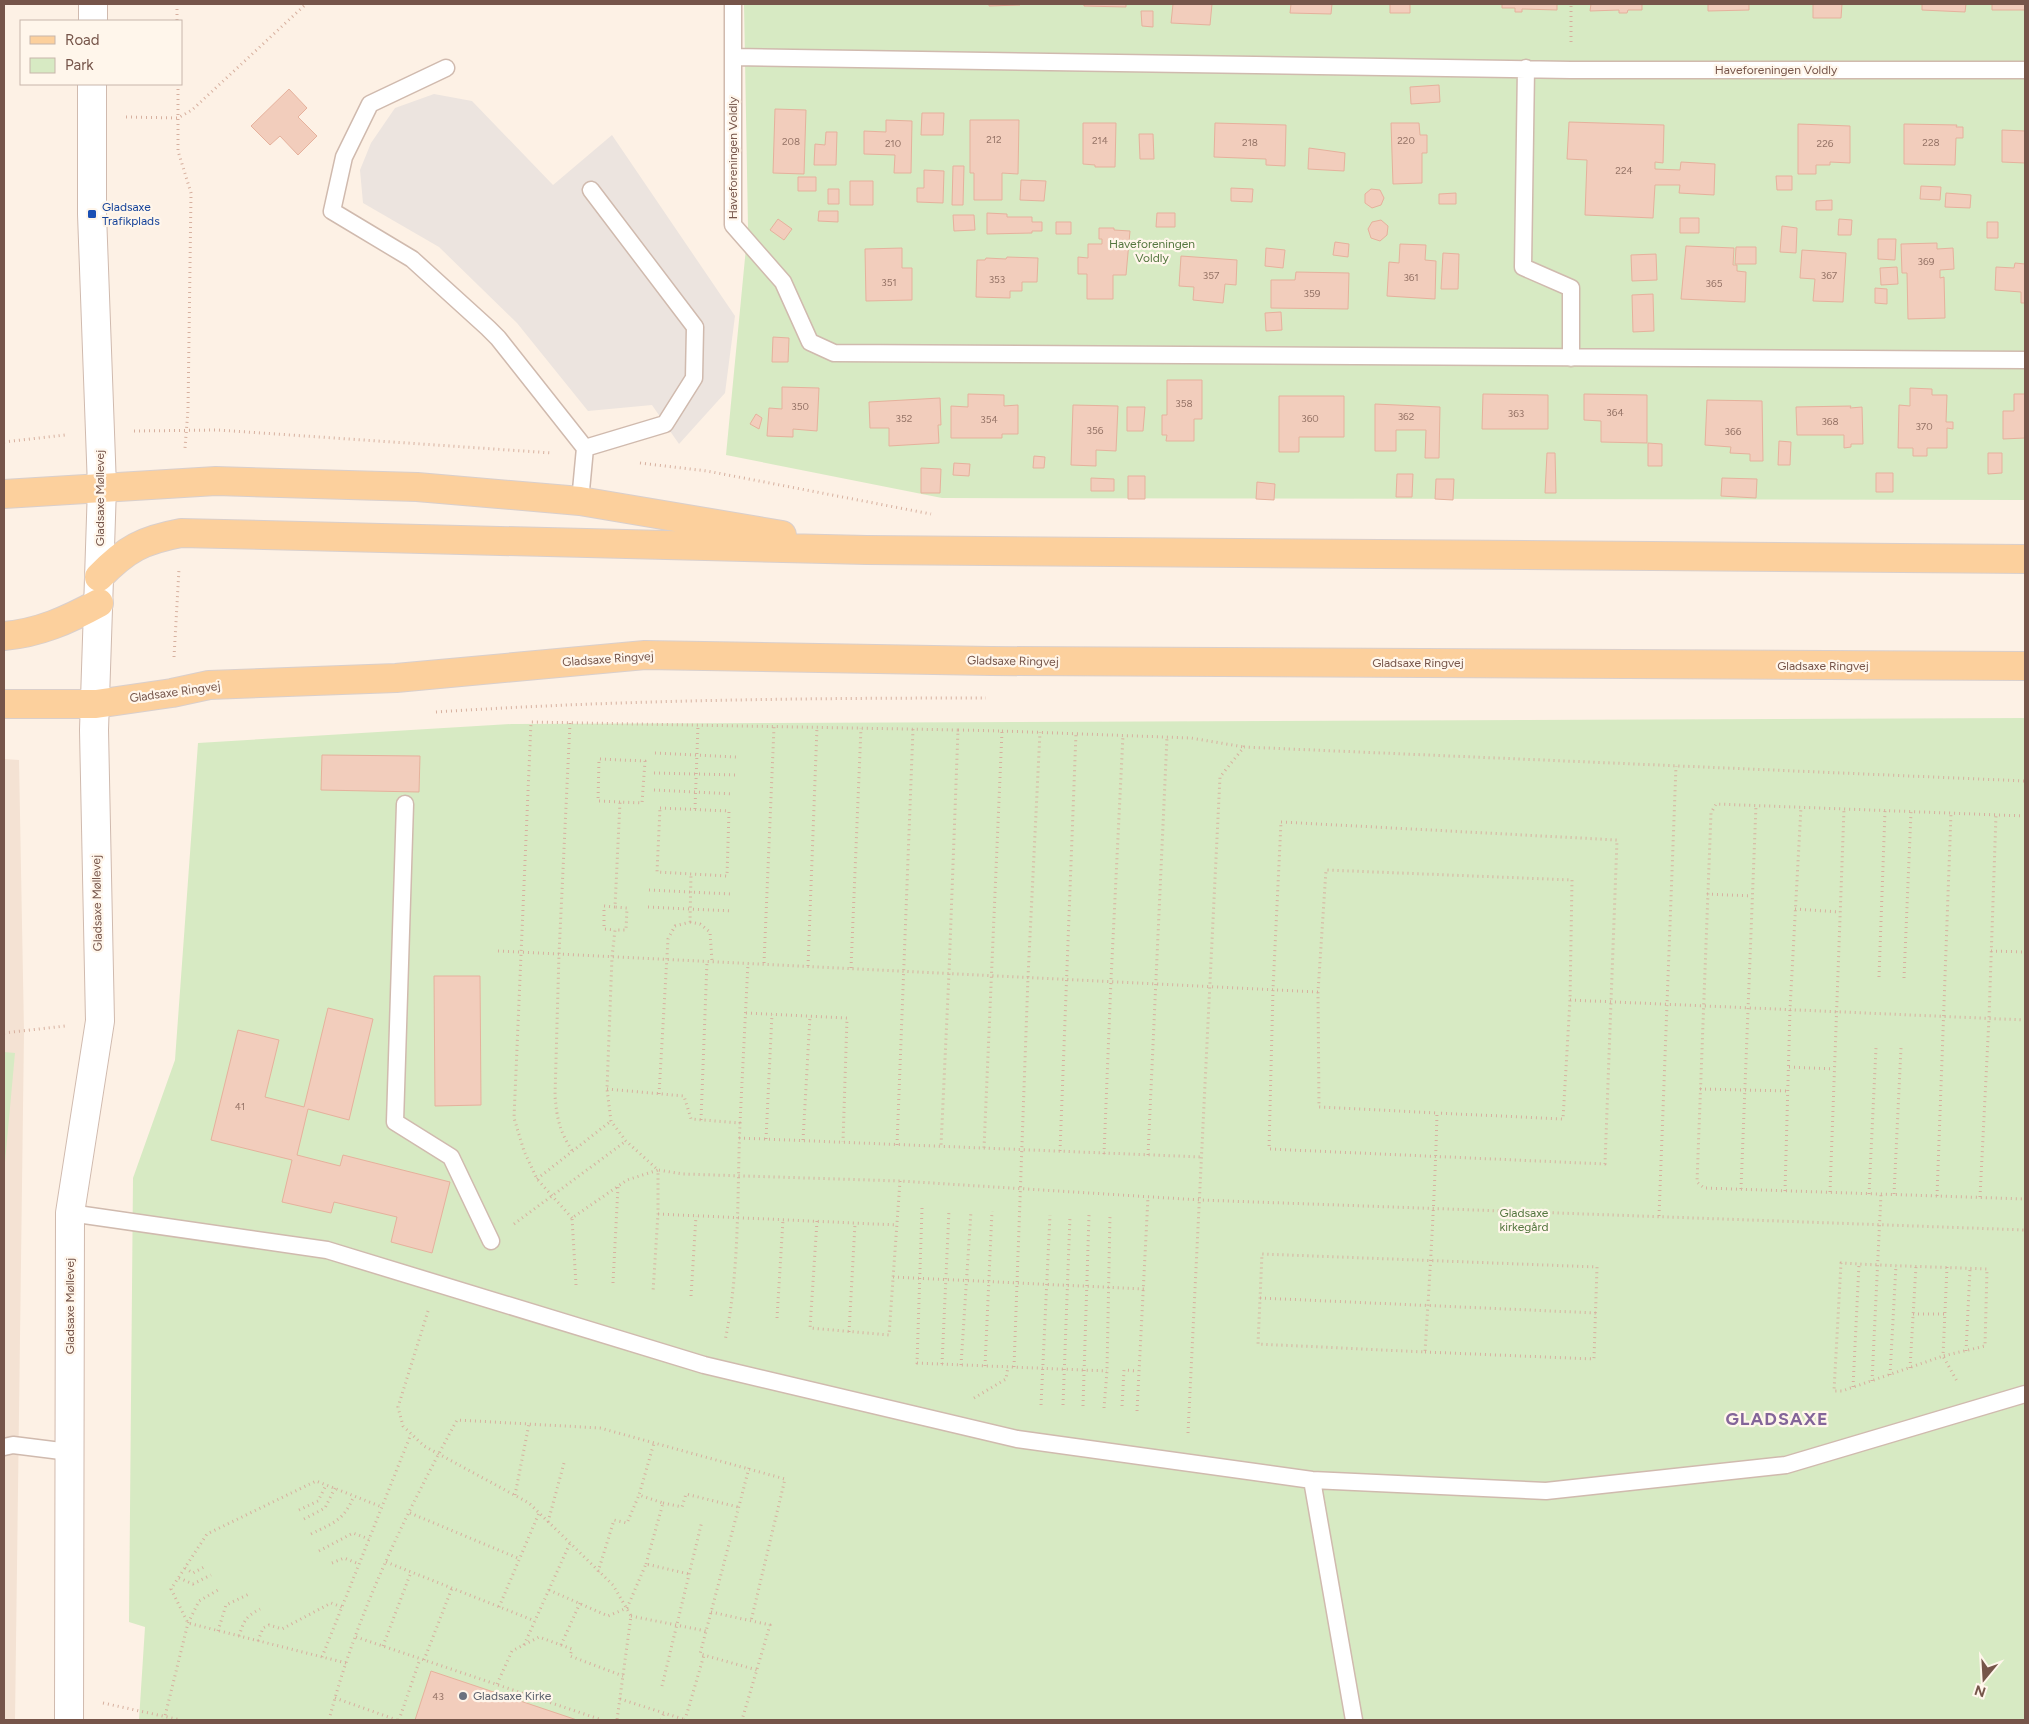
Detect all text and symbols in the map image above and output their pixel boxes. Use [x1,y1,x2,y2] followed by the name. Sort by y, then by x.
[20,20,182,85] legend
[65,31,100,49] text: Road
[65,56,94,74] text: Park
[1715,63,1838,77] street label: Haveforeningen Voldly
[726,96,740,219] street label: Haveforeningen Voldly
[986,133,1002,146] house number: 212
[1092,134,1108,147] house number: 214
[1397,134,1415,147] house number: 220
[782,135,800,148] house number: 208
[1242,136,1258,149] house number: 218
[1922,136,1940,149] house number: 228
[885,137,901,150] house number: 210
[1817,137,1834,150] house number: 226
[1615,164,1633,177] house number: 224
[102,200,160,228] place label: Gladsaxe Trafikplads
[86,208,98,220] marker: Gladsaxe Trafikplads
[1109,237,1195,265] park label: Haveforeningen Voldly
[1918,255,1935,268] house number: 369
[1203,269,1220,282] house number: 357
[1821,269,1838,282] house number: 367
[1403,271,1419,284] house number: 361
[989,273,1005,286] house number: 353
[881,276,897,289] house number: 351
[1706,277,1723,290] house number: 365
[1304,287,1321,300] house number: 359
[1175,397,1193,410] house number: 358
[791,400,809,413] house number: 350
[1606,406,1624,419] house number: 364
[1508,407,1524,420] house number: 363
[1398,410,1414,423] house number: 362
[896,412,912,425] house number: 352
[1301,412,1319,425] house number: 360
[980,413,998,426] house number: 354
[1821,415,1839,428] house number: 368
[1915,420,1933,433] house number: 370
[1087,424,1104,437] house number: 356
[1725,425,1742,438] house number: 366
[93,450,107,546] street label: Gladsaxe Møllevej
[562,649,654,669] street label: Gladsaxe Ringvej
[967,653,1059,669] street label: Gladsaxe Ringvej
[1372,656,1464,670] street label: Gladsaxe Ringvej
[1777,659,1869,673] street label: Gladsaxe Ringvej
[129,679,221,705] street label: Gladsaxe Ringvej
[89,855,105,951] street label: Gladsaxe Møllevej
[235,1100,245,1113] house number: 41
[1499,1206,1549,1234] park label: Gladsaxe kirkegård
[63,1258,77,1354] street label: Gladsaxe Møllevej
[1725,1408,1829,1430] district label: GLADSAXE
[1959,1654,2009,1704] north arrow
[1972,1681,1988,1701] text: N
[473,1689,552,1703] place label: Gladsaxe Kirke
[432,1690,444,1703] house number: 43
[457,1690,469,1702] marker: Gladsaxe Kirke

